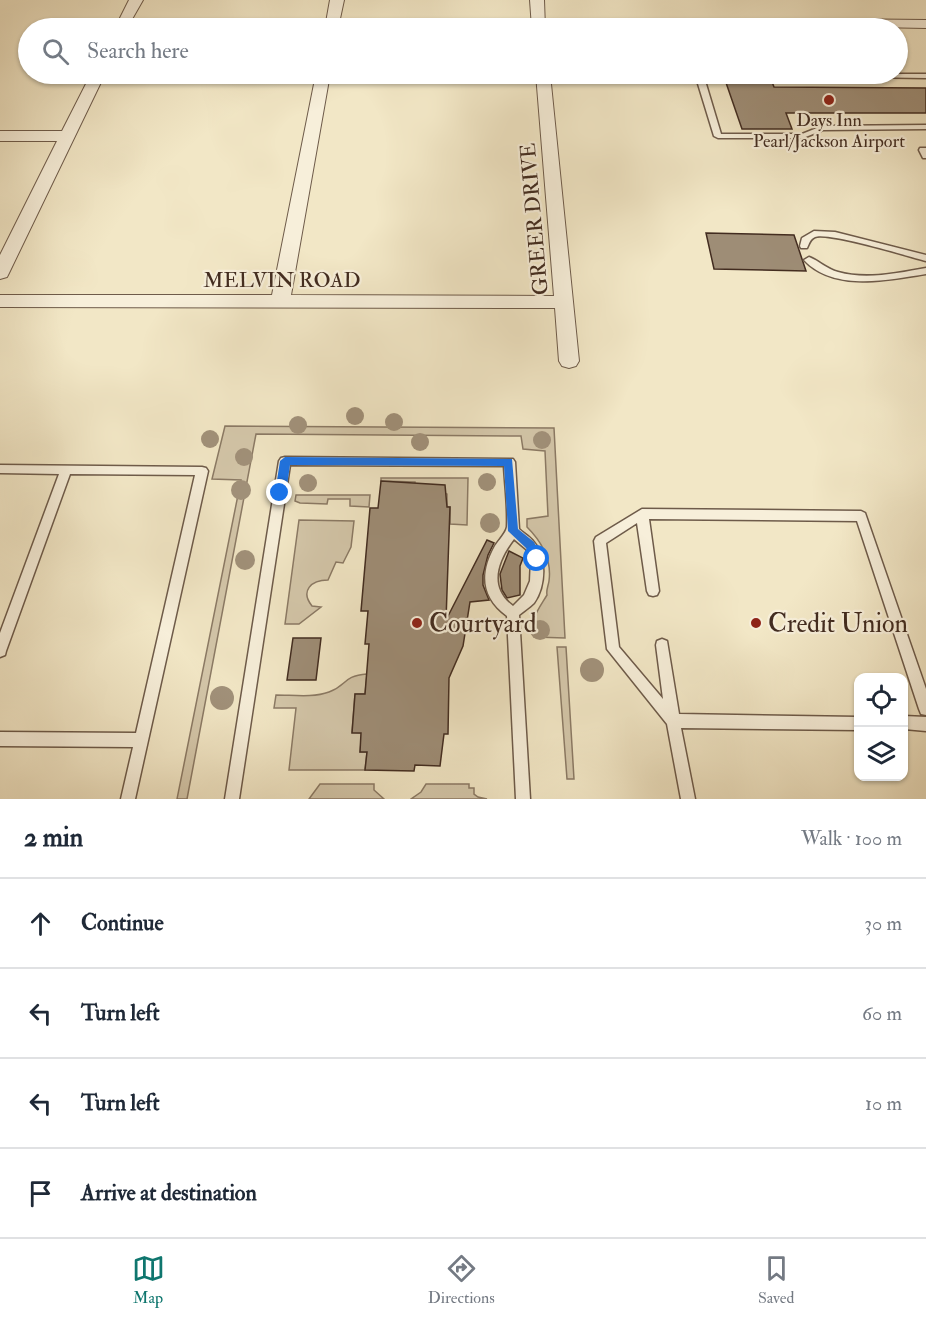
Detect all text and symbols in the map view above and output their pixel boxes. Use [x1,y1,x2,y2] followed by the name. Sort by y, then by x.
[18,18,908,84] search box
[39,35,72,68] icon: search
[87,37,189,65] text: Search here
[822,93,836,107] marker: Days Inn Pearl/Jackson Airport
[753,109,905,153] place label: Days Inn Pearl/Jackson Airport
[514,142,555,296] street label: GREER DRIVE
[203,267,361,294] street label: MELVIN ROAD
[266,479,292,505] route end
[523,545,549,571] route start
[429,608,537,640] place label: Courtyard
[768,608,908,640] place label: Credit Union
[410,616,424,630] marker: Courtyard
[749,616,763,630] marker: Credit Union
[854,673,908,781] map controls
[854,673,908,727] button: locate
[854,727,908,781] button: layers
[24,822,83,854] text: 2 min
[801,826,902,851] text: Walk · 100 m
[24,907,57,940] icon: ahead
[81,909,164,937] text: Continue
[864,911,902,936] text: 30 m
[24,997,57,1030] icon: left
[81,999,160,1027] text: Turn left
[862,1001,902,1026] text: 60 m
[24,1087,57,1120] icon: left
[81,1089,160,1117] text: Turn left
[865,1091,902,1116] text: 10 m
[24,1177,57,1210] icon: arrive
[81,1179,257,1207] text: Arrive at destination
[132,1252,165,1308] tab: Map
[428,1252,495,1308] tab: Directions
[758,1252,794,1308] tab: Saved

